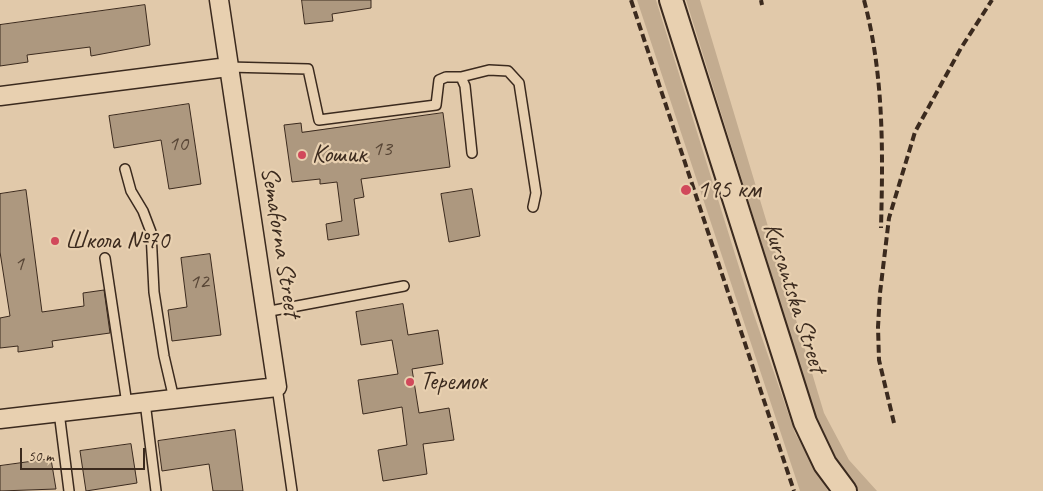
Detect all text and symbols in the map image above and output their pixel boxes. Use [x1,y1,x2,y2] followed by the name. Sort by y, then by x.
[168,131,188,157] house number: 10
[372,136,392,162] house number: 13
[312,140,366,170] place label: Кошик
[296,149,308,161] marker: Кошик
[253,165,307,319] street label: Semaforna Street
[697,175,761,205] place label: 195 км
[679,183,693,197] marker: 195 км
[756,219,832,377] street label: Kursantska Street
[65,226,169,256] place label: Школа №70
[49,235,61,247] marker: Школа №70
[14,251,24,277] house number: 1
[189,269,209,295] house number: 12
[420,367,487,397] place label: Теремок
[404,376,416,388] marker: Теремок
[22,438,148,470] scale bar
[28,447,54,466] text: 50 m

